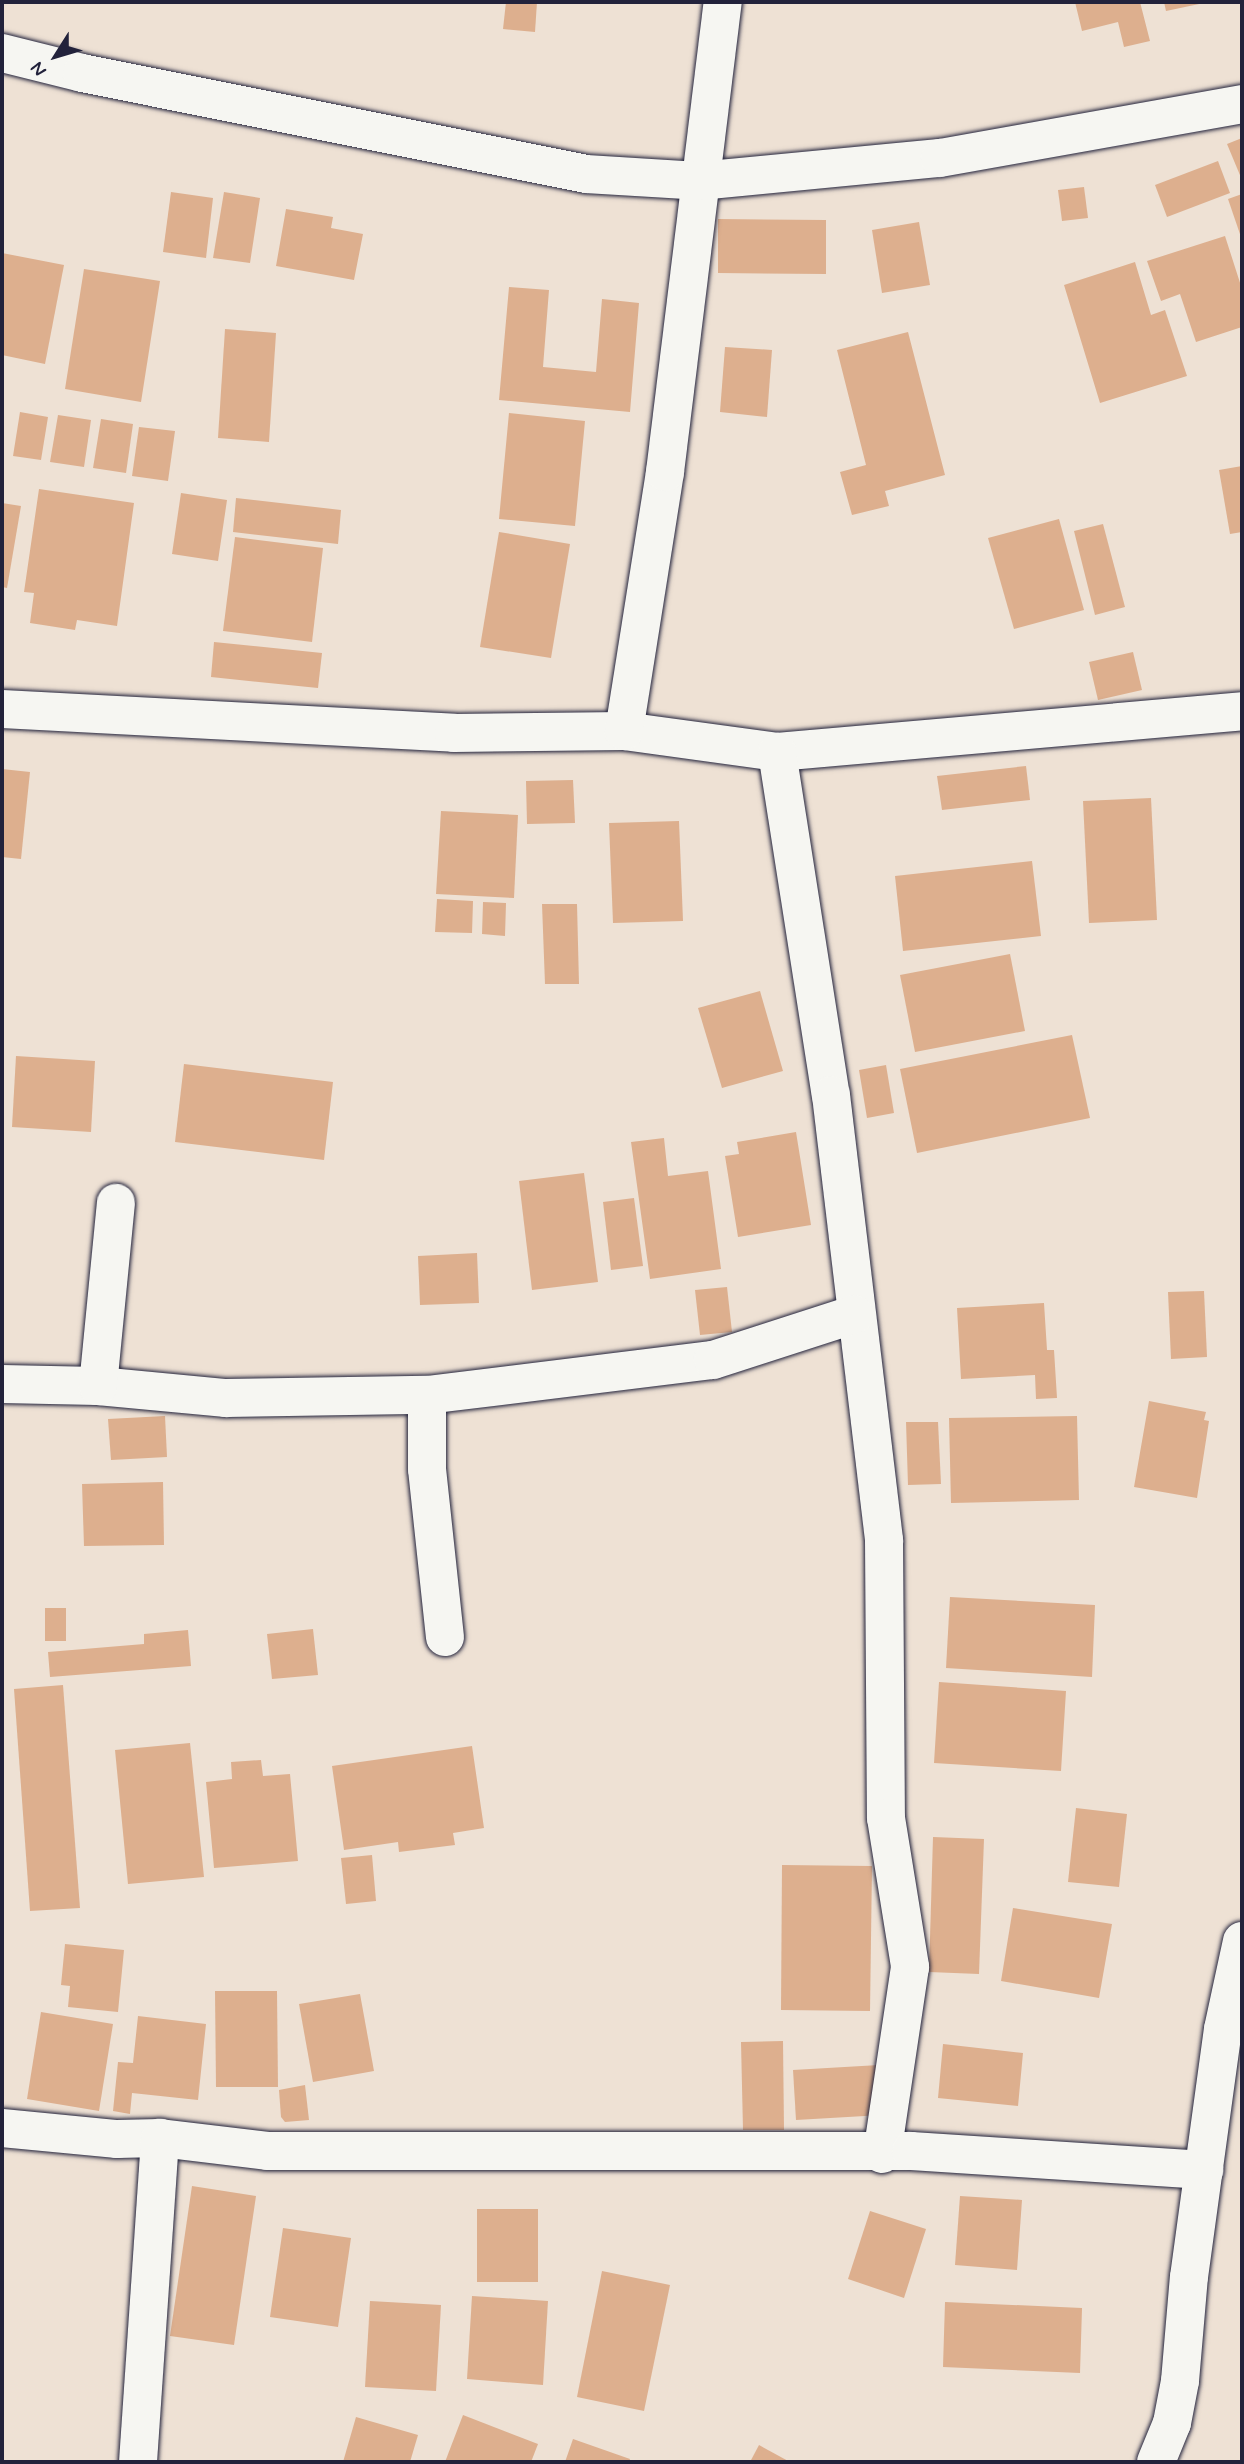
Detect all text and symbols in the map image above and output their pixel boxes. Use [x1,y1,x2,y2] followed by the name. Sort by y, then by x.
[21,21,91,91] north arrow
[25,56,53,82] text: N

